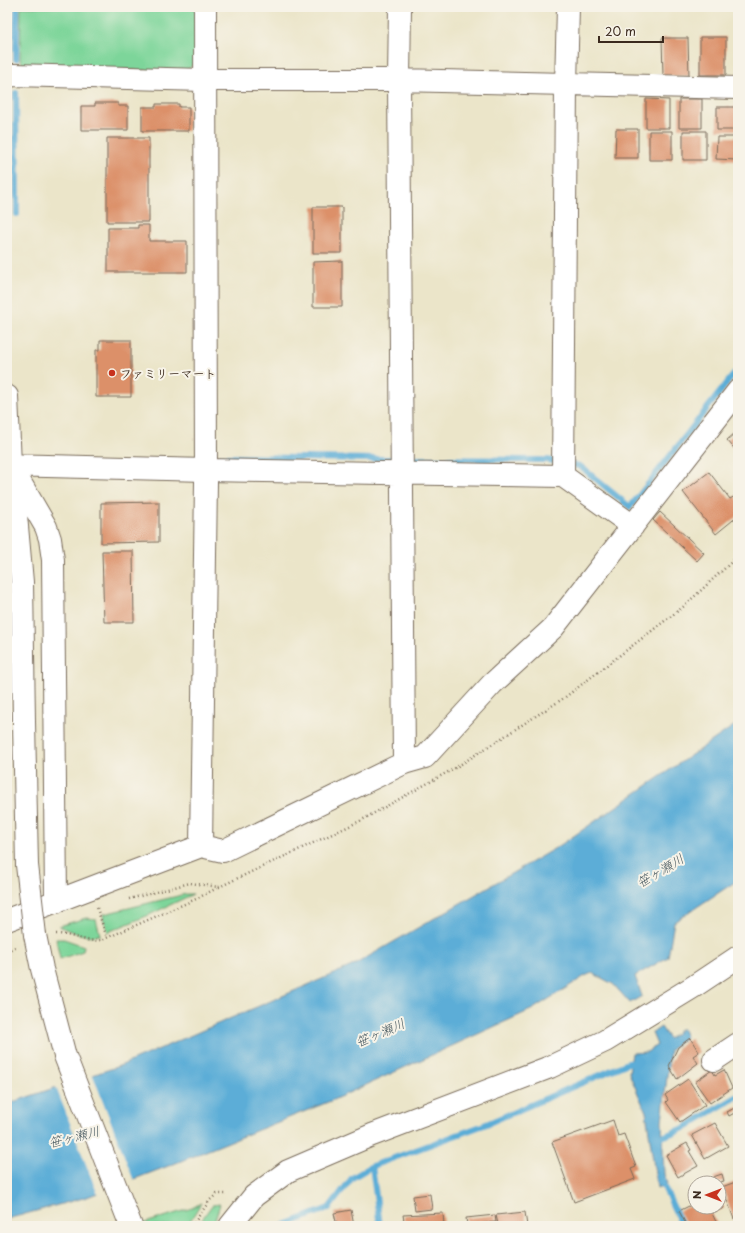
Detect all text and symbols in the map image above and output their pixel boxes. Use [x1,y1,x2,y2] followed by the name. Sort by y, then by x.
[599,18,663,44] scale bar
[605,22,636,40] text: 20 m
[120,364,216,382] place label: ファミリーマート
[107,368,117,378] marker: ファミリーマート
[633,848,687,892] water label: 笹ヶ瀬川
[352,1013,408,1051] water label: 笹ヶ瀬川
[46,1120,102,1152] water label: 笹ヶ瀬川
[687,1175,727,1215] north arrow
[688,1190,705,1199] text: N

